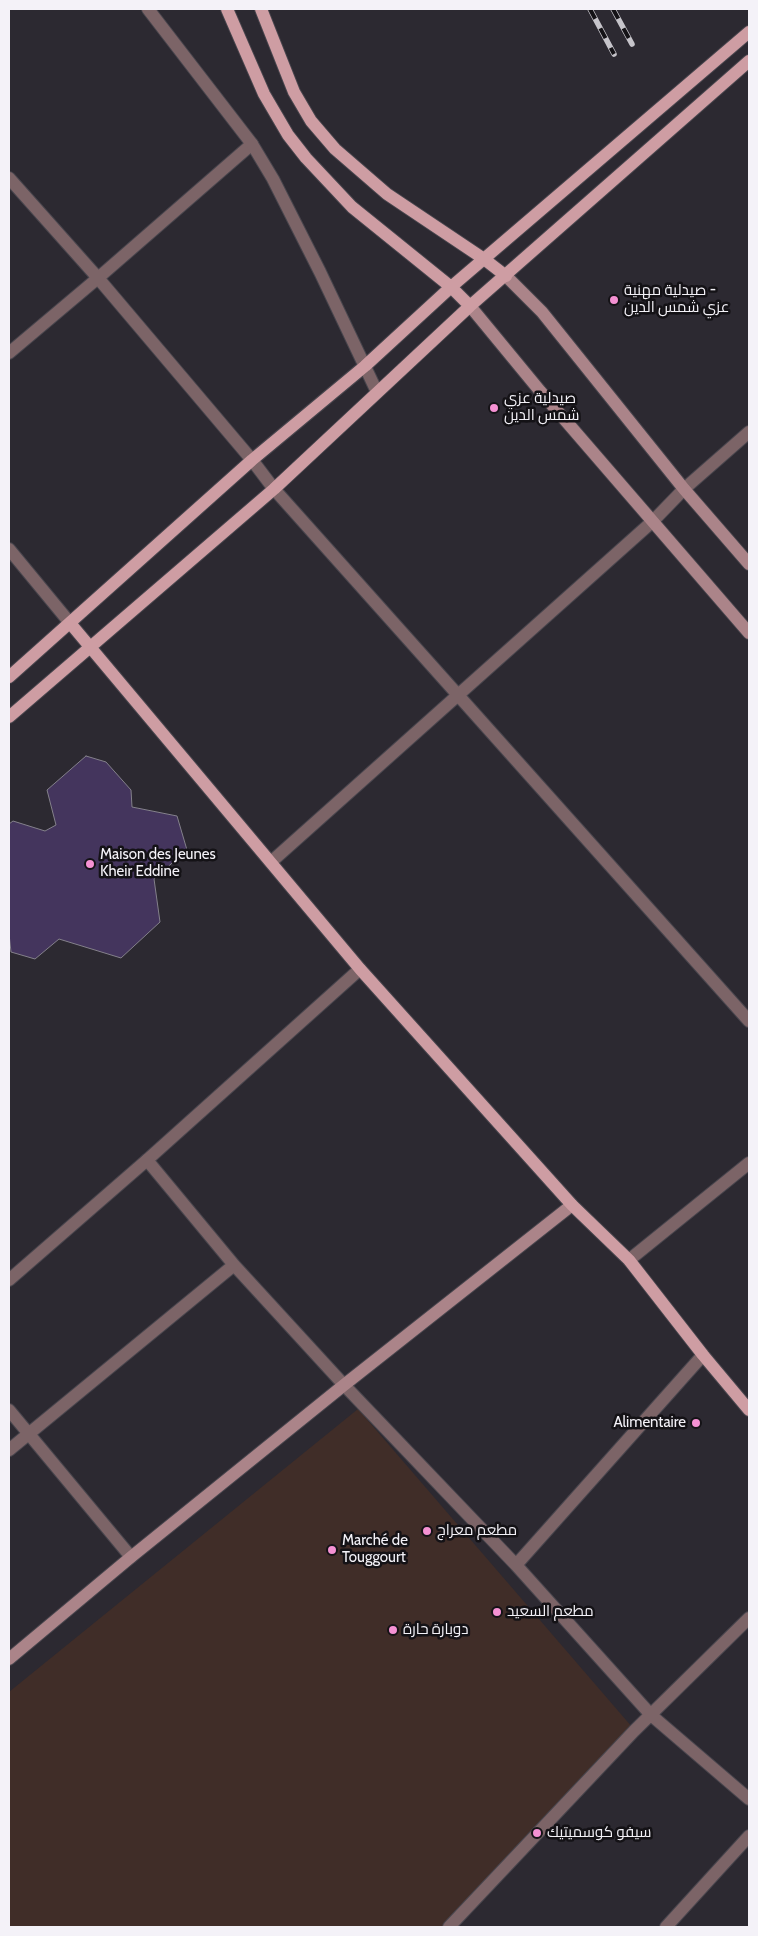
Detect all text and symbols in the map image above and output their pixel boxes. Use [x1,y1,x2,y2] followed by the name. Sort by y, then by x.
[624,282,729,317] place label: صيدلية مهنية - عزي شمس الدين
[608,294,620,306] marker: صيدلية مهنية - عزي شمس الدين
[504,390,579,425] place label: صيدلية عزي شمس الدين
[488,402,500,414] marker: صيدلية عزي شمس الدين
[100,846,216,881] place label: Maison des Jeunes Kheir Eddine
[84,858,96,870] marker: Maison des Jeunes Kheir Eddine
[613,1414,686,1432] place label: Alimentaire
[690,1417,702,1429] marker: Alimentaire
[437,1522,517,1540] place label: مطعم معراج
[421,1525,433,1537] marker: مطعم معراج
[342,1532,408,1567] place label: Marché de Touggourt
[326,1544,338,1556] marker: Marché de Touggourt
[507,1603,594,1621] place label: مطعم السعيد
[491,1606,503,1618] marker: مطعم السعيد
[403,1621,468,1639] place label: دوبارة حارة
[387,1624,399,1636] marker: دوبارة حارة
[547,1824,652,1842] place label: سيفو كوسميتيك
[531,1827,543,1839] marker: سيفو كوسميتيك

